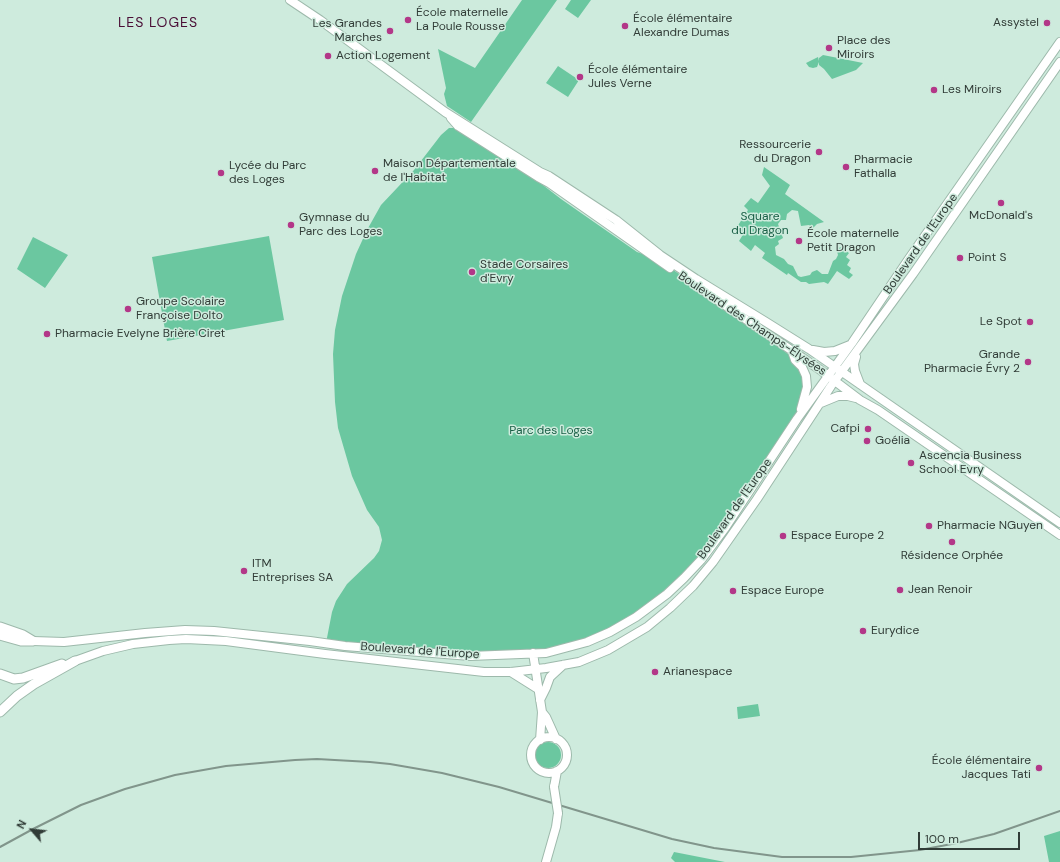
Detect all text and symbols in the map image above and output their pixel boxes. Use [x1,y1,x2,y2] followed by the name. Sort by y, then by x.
[416,6,508,34] place label: École maternelle La Poule Rousse
[633,12,732,40] place label: École élémentaire Alexandre Dumas
[118,15,198,31] district label: LES LOGES
[403,15,413,25] marker: École maternelle La Poule Rousse
[993,16,1039,30] place label: Assystel
[313,17,382,45] place label: Les Grandes Marches
[1042,18,1052,28] marker: Assystel
[620,21,630,31] marker: École élémentaire Alexandre Dumas
[385,26,395,36] marker: Les Grandes Marches
[837,34,890,62] place label: Place des Miroirs
[824,43,834,53] marker: Place des Miroirs
[336,49,430,63] place label: Action Logement
[323,51,333,61] marker: Action Logement
[588,63,687,91] place label: École élémentaire Jules Verne
[575,72,585,82] marker: École élémentaire Jules Verne
[942,83,1002,97] place label: Les Miroirs
[929,85,939,95] marker: Les Miroirs
[739,138,811,166] place label: Ressourcerie du Dragon
[814,147,824,157] marker: Ressourcerie du Dragon
[854,153,913,181] place label: Pharmacie Fathalla
[383,157,516,185] place label: Maison Départementale de l'Habitat
[229,159,306,187] place label: Lycée du Parc des Loges
[841,162,851,172] marker: Pharmacie Fathalla
[370,166,380,176] marker: Maison Départementale de l'Habitat
[216,168,226,178] marker: Lycée du Parc des Loges
[881,191,961,297] street label: Boulevard de l'Europe
[996,198,1006,208] marker: McDonald's
[969,209,1033,223] place label: McDonald's
[731,210,789,238] park label: Square du Dragon
[299,211,382,239] place label: Gymnase du Parc des Loges
[286,220,296,230] marker: Gymnase du Parc des Loges
[807,227,899,255] place label: École maternelle Petit Dragon
[794,236,804,246] marker: École maternelle Petit Dragon
[968,251,1006,265] place label: Point S
[955,253,965,263] marker: Point S
[480,258,568,286] place label: Stade Corsaires d'Evry
[467,267,477,277] marker: Stade Corsaires d'Evry
[675,269,829,379] street label: Boulevard des Champs-Élysées
[136,295,225,323] place label: Groupe Scolaire Françoise Dolto
[123,304,133,314] marker: Groupe Scolaire Françoise Dolto
[980,315,1022,329] place label: Le Spot
[1025,317,1035,327] marker: Le Spot
[55,327,225,341] place label: Pharmacie Evelyne Brière Ciret
[42,329,52,339] marker: Pharmacie Evelyne Brière Ciret
[924,348,1020,376] place label: Grande Pharmacie Évry 2
[1023,357,1033,367] marker: Grande Pharmacie Évry 2
[830,422,860,436] place label: Cafpi
[509,424,593,438] park label: Parc des Loges
[863,424,873,434] marker: Cafpi
[875,434,910,448] place label: Goélia
[862,436,872,446] marker: Goélia
[919,449,1022,477] place label: Ascencia Business School Evry
[695,456,775,562] street label: Boulevard de l'Europe
[906,458,916,468] marker: Ascencia Business School Evry
[937,519,1043,533] place label: Pharmacie NGuyen
[924,521,934,531] marker: Pharmacie NGuyen
[791,529,884,543] place label: Espace Europe 2
[778,531,788,541] marker: Espace Europe 2
[947,537,957,547] marker: Résidence Orphée
[901,549,1003,563] place label: Résidence Orphée
[252,557,333,585] place label: ITM Entreprises SA
[239,566,249,576] marker: ITM Entreprises SA
[908,583,972,597] place label: Jean Renoir
[741,584,824,598] place label: Espace Europe
[895,585,905,595] marker: Jean Renoir
[728,586,738,596] marker: Espace Europe
[871,624,919,638] place label: Eurydice
[858,626,868,636] marker: Eurydice
[360,640,480,662] street label: Boulevard de l'Europe
[663,665,732,679] place label: Arianespace
[650,667,660,677] marker: Arianespace
[932,754,1031,782] place label: École élémentaire Jacques Tati
[1034,763,1044,773] marker: École élémentaire Jacques Tati
[12,810,52,850] north arrow
[13,818,29,831] text: N
[920,824,1022,850] scale bar
[925,831,959,847] text: 100 m

